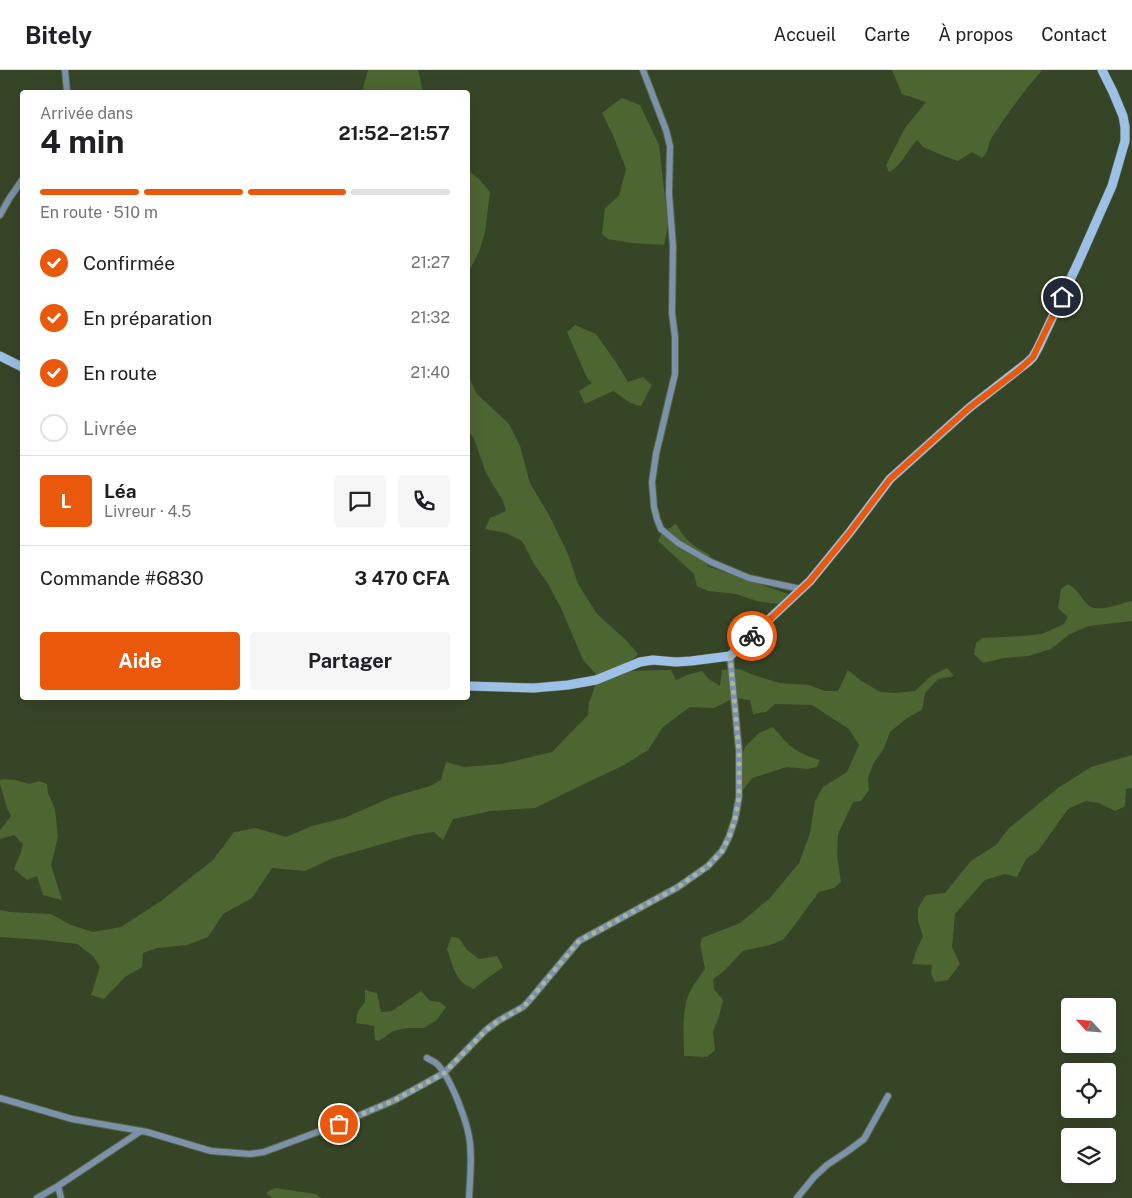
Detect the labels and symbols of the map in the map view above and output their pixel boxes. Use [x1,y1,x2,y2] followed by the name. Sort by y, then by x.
[1041,276,1083,318] pin
[727,611,777,661] courier
[1061,998,1116,1052] north arrow
[318,1103,360,1145] pin

